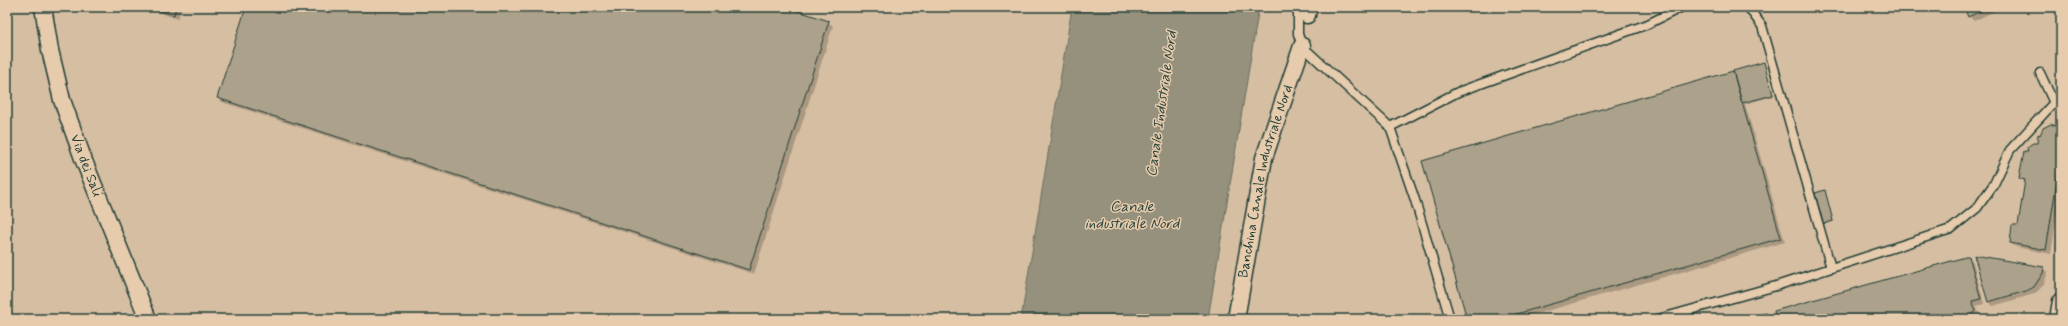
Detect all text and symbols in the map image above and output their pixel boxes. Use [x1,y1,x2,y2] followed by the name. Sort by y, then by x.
[1142,28,1182,178] water label: Canale Industriale Nord
[1234,82,1297,279] street label: Banchina Canale Industriale Nord
[66,132,107,200] street label: Via dei Sali
[1085,197,1181,234] water label: Canale industriale Nord

